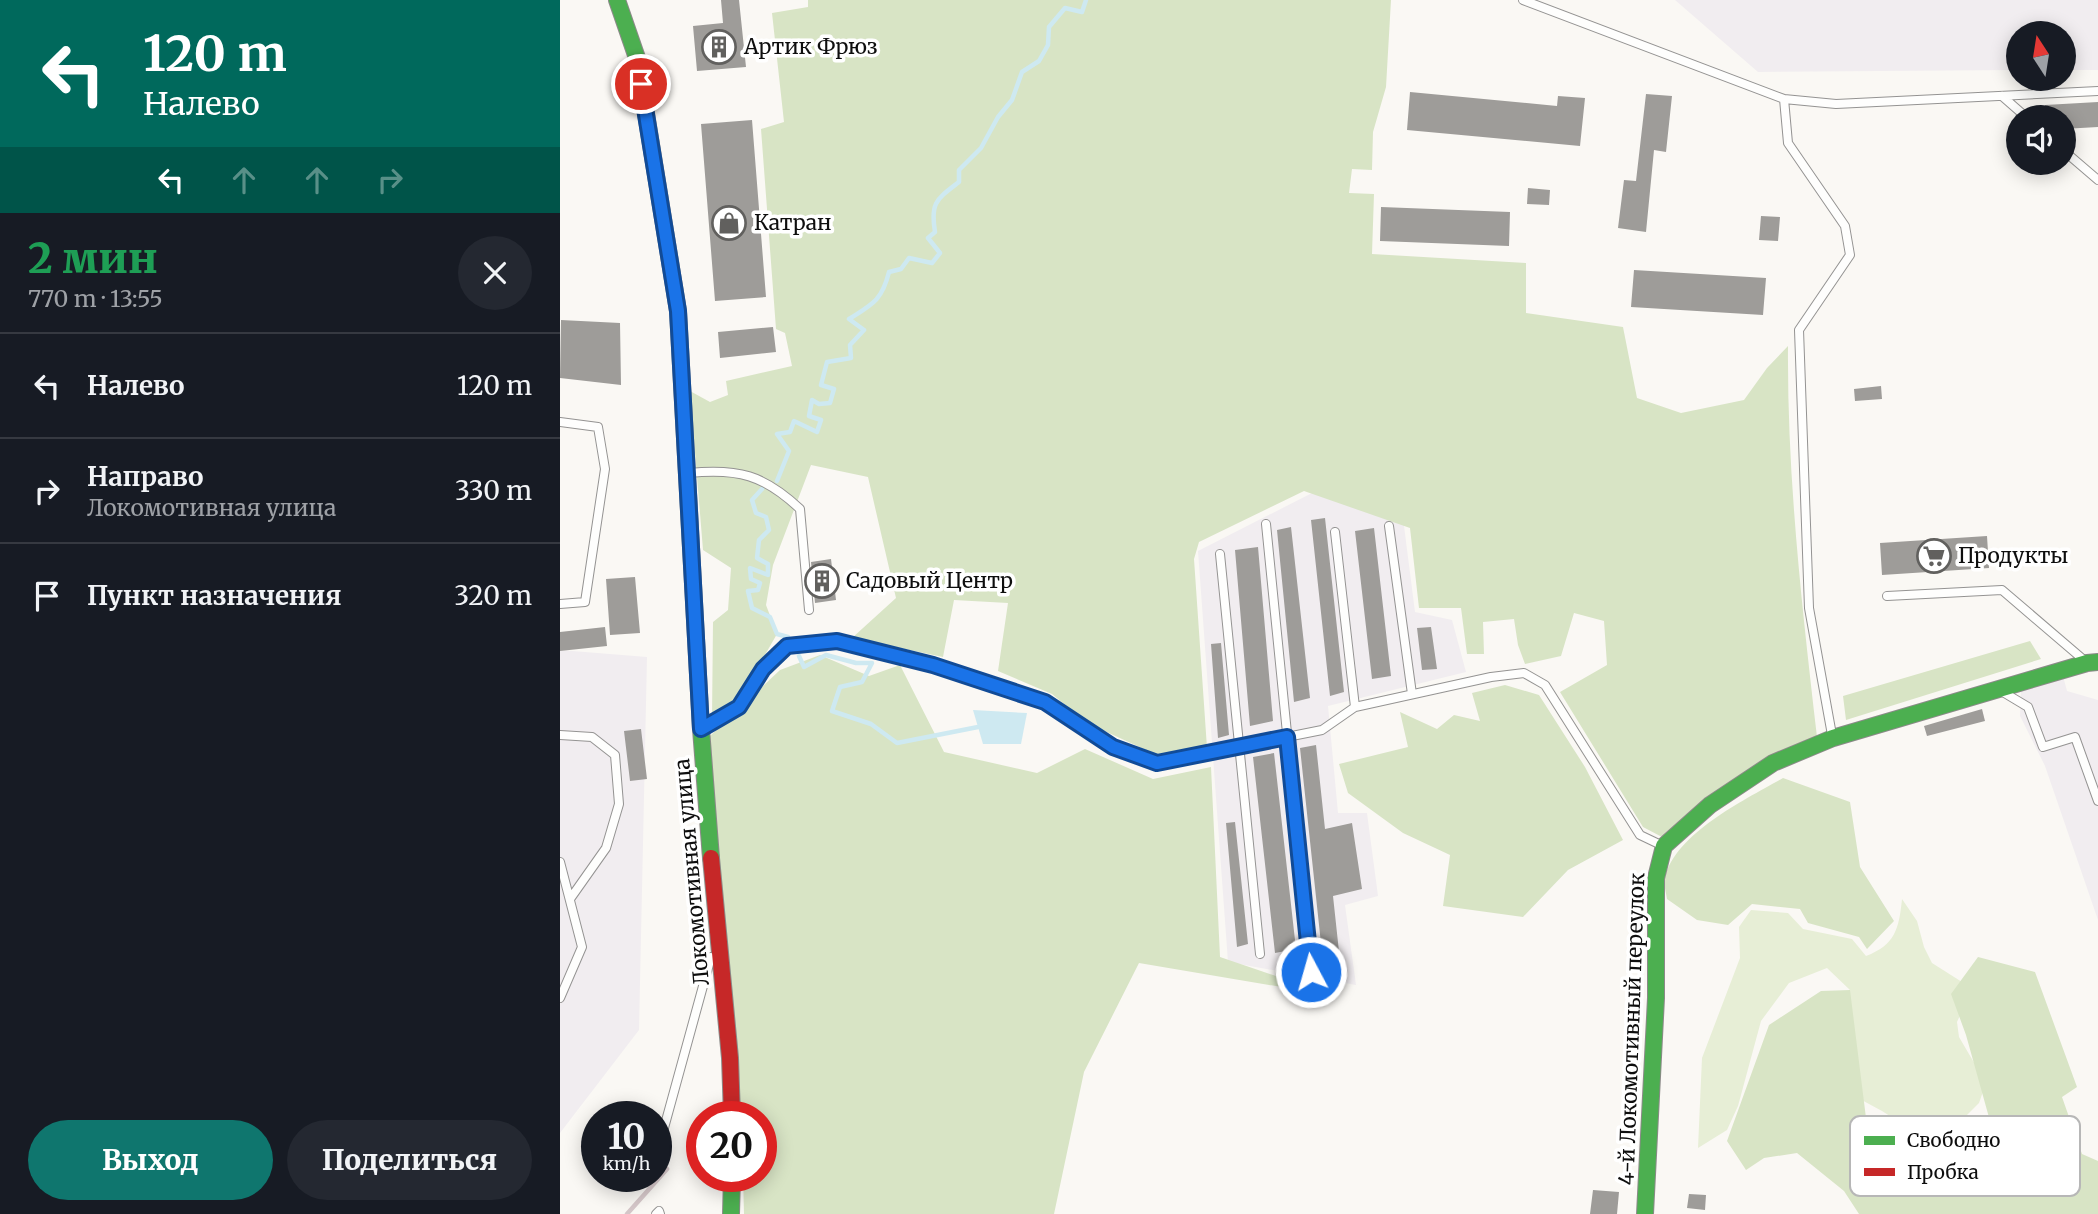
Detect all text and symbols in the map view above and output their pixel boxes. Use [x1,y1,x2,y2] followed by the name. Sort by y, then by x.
[2006,21,2076,91] north arrow
[2006,21,2076,175] map controls
[143,23,287,84] text: 120 m
[28,28,119,119] icon: left
[700,28,738,66] building icon: Артик Фрюз
[743,33,878,60] place label: Артик Фрюз
[611,54,671,114] pin
[622,65,660,103] icon: arrive
[143,84,260,124] text: Налево
[2006,105,2076,175] button: sound
[152,161,190,199] icon: left
[225,161,263,199] icon: ahead
[298,161,336,199] icon: ahead
[371,161,409,199] icon: right
[710,204,748,242] shop icon: Катран
[754,209,831,236] place label: Катран
[28,232,158,284] text: 2 мин
[458,236,532,310] button: close
[28,284,163,313] text: 770 m · 13:55
[28,367,66,405] icon: left
[87,369,185,402] text: Налево
[457,369,532,402] text: 120 m
[87,460,204,493] text: Направо
[28,472,66,510] icon: right
[455,474,532,507] text: 330 m
[87,493,336,522] text: Локомотивная улица
[1915,537,1953,575] supermarket icon: Продукты
[1958,542,2068,569] place label: Продукты
[803,562,841,600] building icon: Садовый Центр
[846,567,1013,594] place label: Садовый Центр
[28,577,66,615] icon: arrive
[87,579,341,612] text: Пункт назначения
[454,579,532,612] text: 320 m
[668,757,715,987] street label: Локомотивная улица
[1613,872,1650,1186] street label: 4-й Локомотивный переулок
[1274,935,1348,1009] position arrow
[686,1101,777,1192] speed limit sign: 20
[608,1115,645,1159] text: 10
[1850,1116,2080,1196] legend
[28,1120,273,1200] button: Выход
[287,1120,532,1200] button: Поделиться
[1907,1128,2000,1152] text: Свободно
[603,1152,650,1175] text: km/h
[1907,1160,1979,1184] text: Пробка

